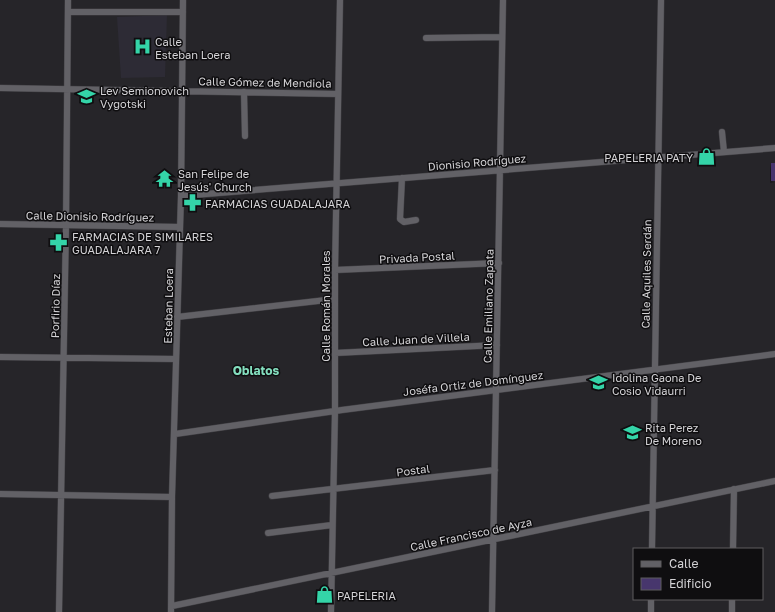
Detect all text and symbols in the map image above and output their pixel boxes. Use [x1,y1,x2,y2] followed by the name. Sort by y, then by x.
[155,35,230,61] place label: Calle Esteban Loera
[132,37,152,57] hospital icon: Calle Esteban Loera
[198,74,332,90] street label: Calle Gómez de Mendiola
[100,84,189,110] place label: Lev Semionovich Vygotski
[77,86,97,106] school or university icon: Lev Semionovich Vygotski
[696,147,716,167] shop icon: PAPELERIA PATY
[427,151,527,173] street label: Dionisio Rodríguez
[604,151,693,164] place label: PAPELERIA PATY
[178,167,252,193] place label: San Felipe de Jesús' Church
[155,169,175,189] temple icon: San Felipe de Jesús' Church
[182,193,202,213] pharmacy icon: FARMACIAS GUADALAJARA
[205,197,351,210] place label: FARMACIAS GUADALAJARA
[26,208,155,224] street label: Calle Dionisio Rodríguez
[639,219,653,329] street label: Calle Aquiles Serdán
[72,230,213,256] place label: FARMACIAS DE SIMILARES GUADALAJARA 7
[49,232,69,252] pharmacy icon: FARMACIAS DE SIMILARES GUADALAJARA 7
[379,248,456,265] street label: Privada Postal
[481,249,495,363] street label: Calle Emiliano Zapata
[319,250,332,362] street label: Calle Román Morales
[161,268,175,344] street label: Esteban Loera
[48,273,62,338] street label: Porfirio Díaz
[362,330,470,348] street label: Calle Juan de Villela
[233,363,279,378] district label: Oblatos
[402,368,544,398] street label: Joséfa Ortiz de Domínguez
[612,371,701,397] place label: Idolina Gaona De Cosio Vidaurri
[589,373,609,393] school or university icon: Idolina Gaona De Cosio Vidaurri
[645,421,702,447] place label: Rita Perez De Moreno
[622,423,642,443] school or university icon: Rita Perez De Moreno
[395,461,431,479] street label: Postal
[409,515,533,553] street label: Calle Francisco de Ayza
[633,548,763,600] legend
[669,556,699,571] text: Calle
[669,576,711,591] text: Edificio
[314,585,334,605] shop icon: PAPELERIA
[337,589,397,602] place label: PAPELERIA

